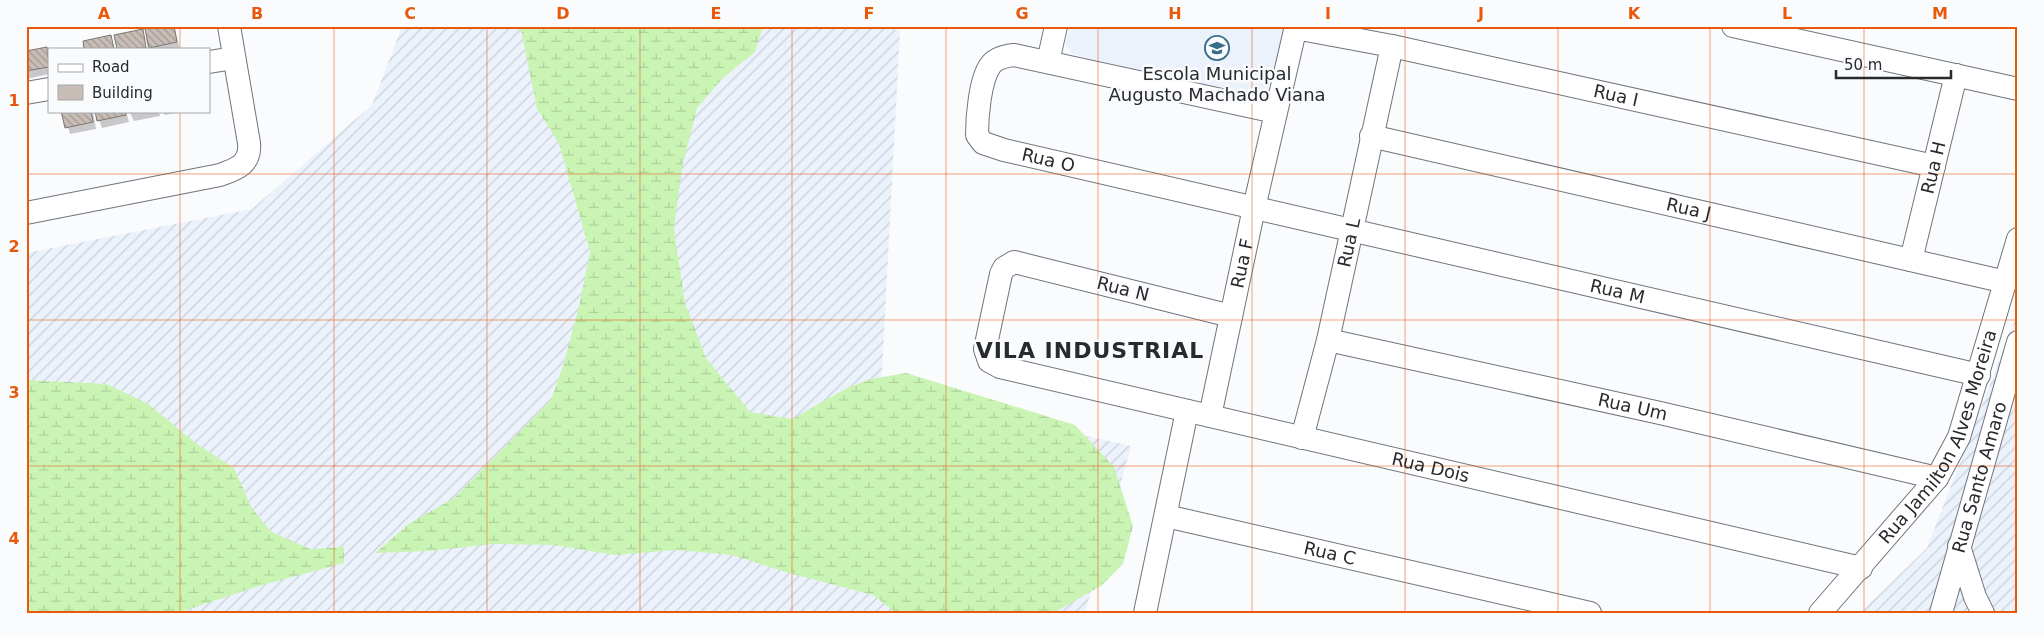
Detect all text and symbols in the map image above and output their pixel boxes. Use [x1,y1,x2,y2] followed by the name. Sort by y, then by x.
[98,4,111,23] text: A
[251,4,263,23] text: B
[404,4,416,23] text: C
[556,4,570,23] text: D
[711,4,721,23] text: E
[864,4,874,23] text: F
[1015,4,1029,23] text: G
[1168,4,1182,23] text: H
[1325,4,1331,23] text: I
[1477,4,1484,23] text: J
[1628,4,1641,23] text: K
[1782,4,1792,23] text: L
[1932,4,1948,23] text: M
[1204,35,1230,61] school or university icon: Escola Municipal Augusto Machado Viana
[48,48,210,112] legend
[1836,48,1952,80] scale bar
[1844,56,1882,74] text: 50 m
[92,58,130,76] text: Road
[1108,63,1326,105] place label: Escola Municipal Augusto Machado Viana
[1592,80,1640,110] street label: Rua I
[92,84,153,102] text: Building
[8,91,20,110] text: 1
[1916,139,1949,196] street label: Rua H
[1020,143,1077,176] street label: Rua O
[1664,193,1713,224] street label: Rua J
[1333,216,1364,269] street label: Rua L
[8,237,20,256] text: 2
[1226,237,1257,290] street label: Rua F
[1095,272,1152,305] street label: Rua N
[1588,275,1647,308] street label: Rua M
[1874,327,2000,548] street label: Rua Jamilton Alves Moreira
[976,338,1204,363] district label: VILA INDUSTRIAL
[8,383,20,402] text: 3
[1596,389,1670,424] street label: Rua Um
[1948,399,2011,555] street label: Rua Santo Amaro
[1390,448,1472,486] street label: Rua Dois
[8,529,20,548] text: 4
[1302,537,1358,569] street label: Rua C

